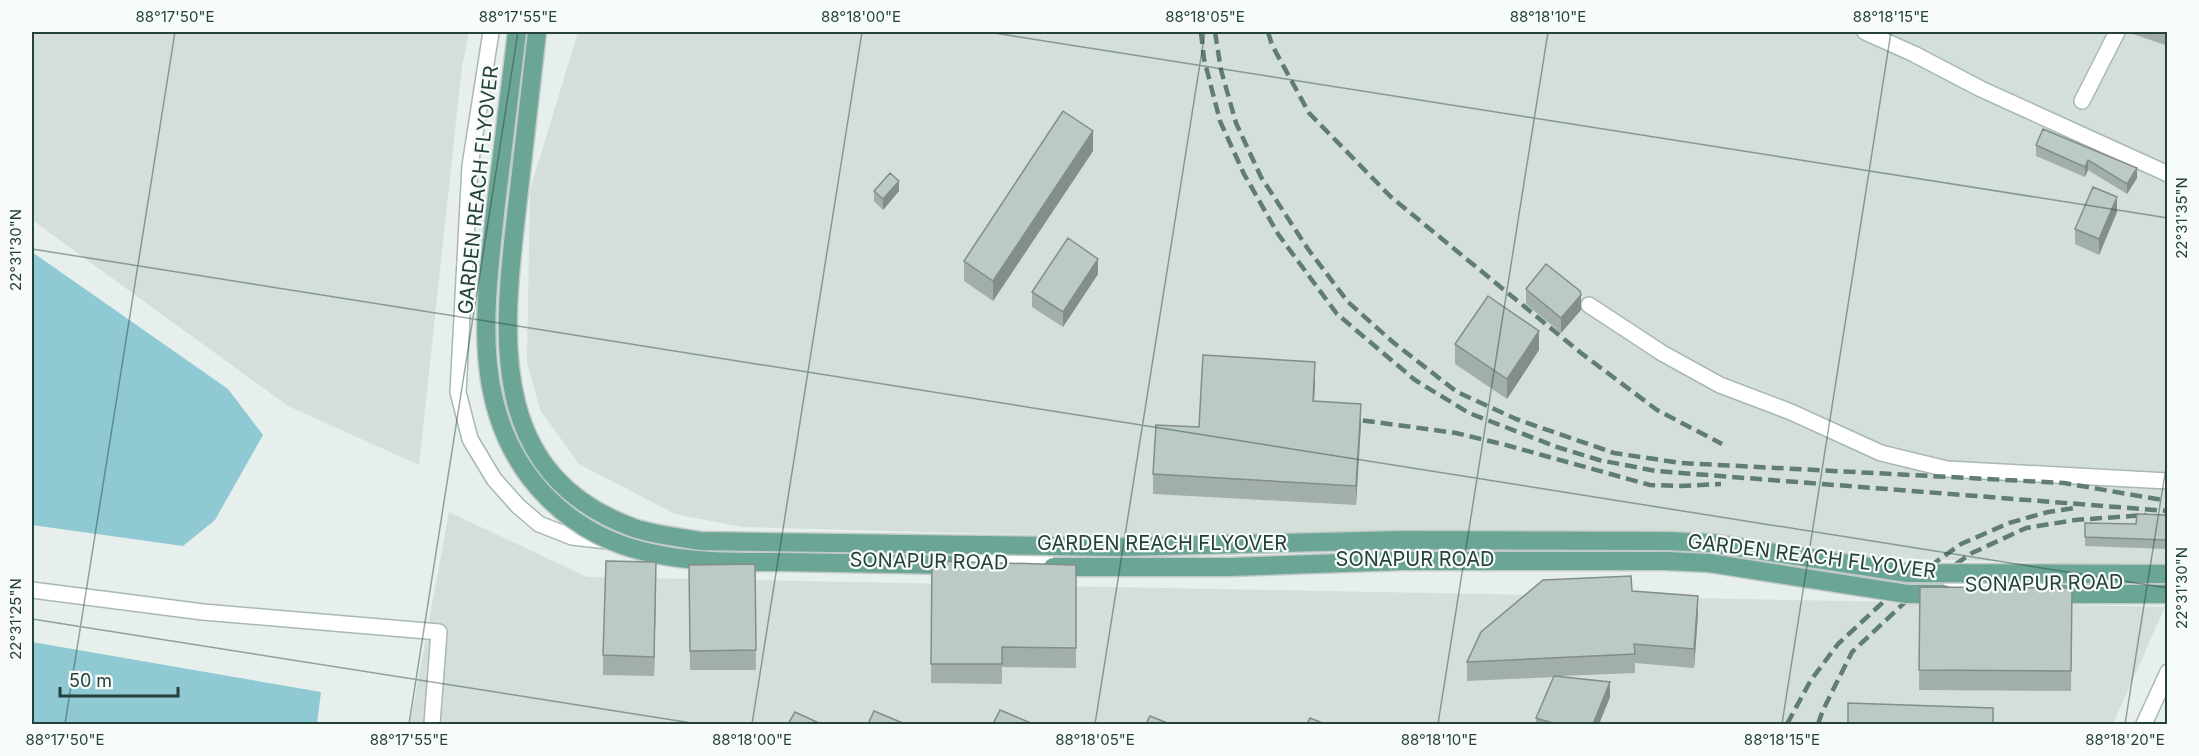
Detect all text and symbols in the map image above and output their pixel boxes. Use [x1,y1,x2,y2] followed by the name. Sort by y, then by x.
[136,7,214,26] text: 88°17'50"E
[479,7,557,26] text: 88°17'55"E
[821,7,901,26] text: 88°18'00"E
[1165,7,1245,26] text: 88°18'05"E
[1510,7,1586,26] text: 88°18'10"E
[1853,7,1929,26] text: 88°18'15"E
[453,64,503,316] street label: GARDEN REACH FLYOVER
[2172,177,2191,259] text: 22°31'35"N
[6,209,25,291] text: 22°31'30"N
[1686,529,1938,583] street label: GARDEN REACH FLYOVER
[1037,531,1287,555] street label: GARDEN REACH FLYOVER
[1336,547,1494,571] street label: SONAPUR ROAD
[2172,547,2191,629] text: 22°31'30"N
[849,548,1009,574] street label: SONAPUR ROAD
[1964,570,2124,596] street label: SONAPUR ROAD
[6,578,25,660] text: 22°31'25"N
[60,660,178,698] scale bar
[69,670,112,691] text: 50 m
[26,730,104,749] text: 88°17'50"E
[370,730,448,749] text: 88°17'55"E
[712,730,792,749] text: 88°18'00"E
[1055,730,1135,749] text: 88°18'05"E
[1401,730,1477,749] text: 88°18'10"E
[1744,730,1820,749] text: 88°18'15"E
[2085,730,2165,749] text: 88°18'20"E

